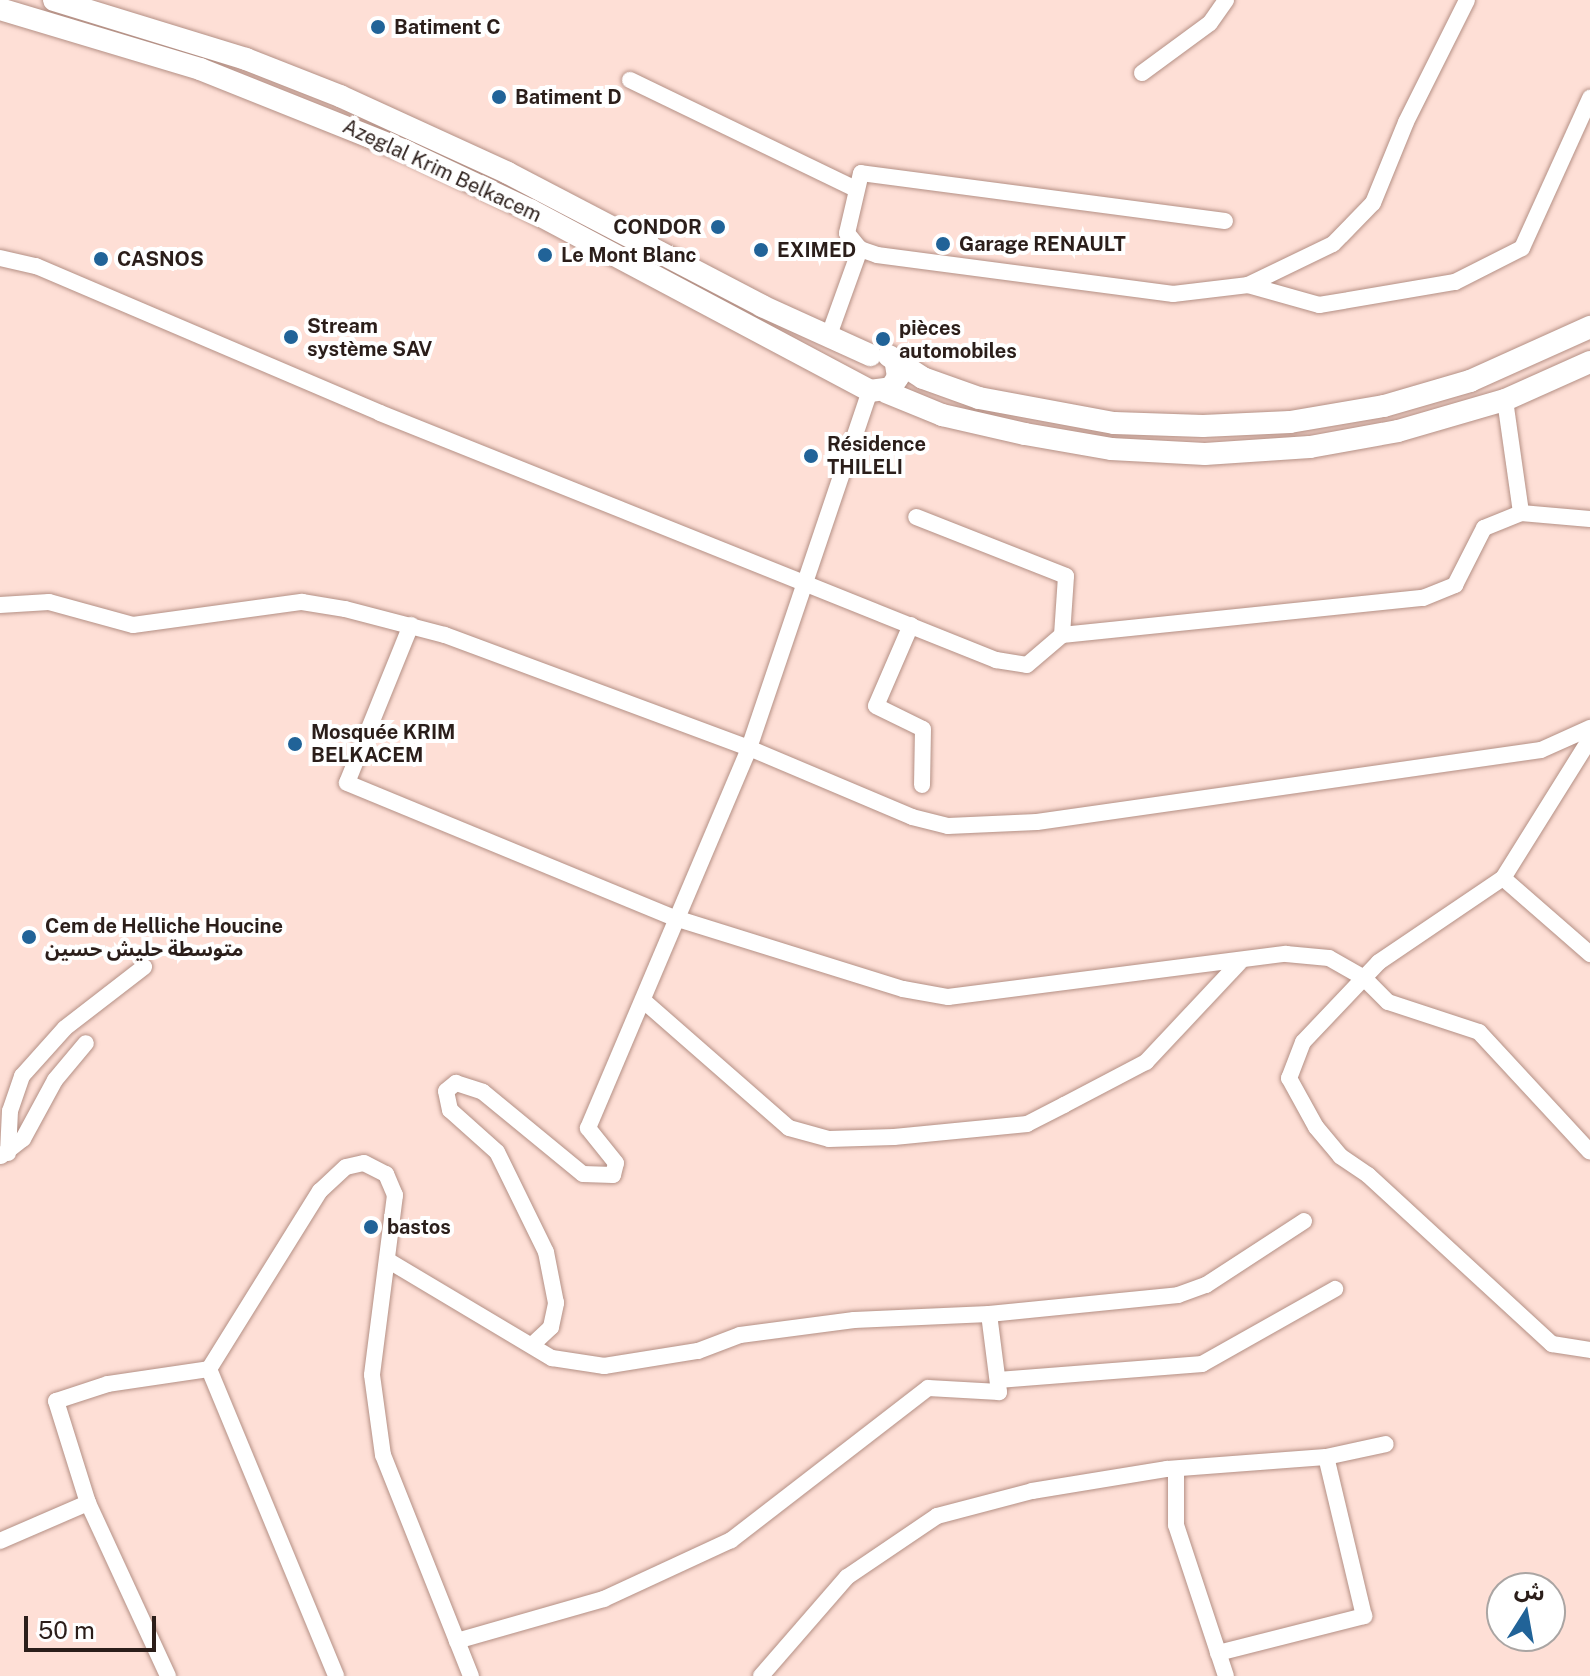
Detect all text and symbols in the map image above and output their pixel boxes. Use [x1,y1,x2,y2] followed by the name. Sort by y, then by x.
[394,15,501,39] place label: Batiment C
[369,18,387,36] marker: Batiment C
[515,85,622,109] place label: Batiment D
[490,88,508,106] marker: Batiment D
[339,114,545,228] street label: Azeglal Krim Belkacem
[613,215,702,239] place label: CONDOR
[709,218,727,236] marker: CONDOR
[959,232,1126,256] place label: Garage RENAULT
[934,235,952,253] marker: Garage RENAULT
[777,238,856,262] place label: EXIMED
[752,241,770,259] marker: EXIMED
[561,243,697,267] place label: Le Mont Blanc
[536,246,554,264] marker: Le Mont Blanc
[117,247,204,271] place label: CASNOS
[92,250,110,268] marker: CASNOS
[307,314,432,361] place label: Stream système SAV
[899,316,1017,363] place label: pièces automobiles
[282,328,300,346] marker: Stream système SAV
[874,330,892,348] marker: pièces automobiles
[827,432,926,479] place label: Résidence THILELI
[802,447,820,465] marker: Résidence THILELI
[311,720,455,767] place label: Mosquée KRIM BELKACEM
[286,735,304,753] marker: Mosquée KRIM BELKACEM
[45,914,283,961] place label: Cem de Helliche Houcine متوسطة حليش حسين
[20,928,38,946] marker: Cem de Helliche Houcine متوسطة حليش حسين
[387,1215,451,1239] place label: bastos
[362,1218,380,1236] marker: bastos
[1486,1572,1566,1652] north arrow
[1513,1575,1547,1606] text: ش
[28,1600,160,1650] scale bar
[38,1616,95,1644] text: 50 m

